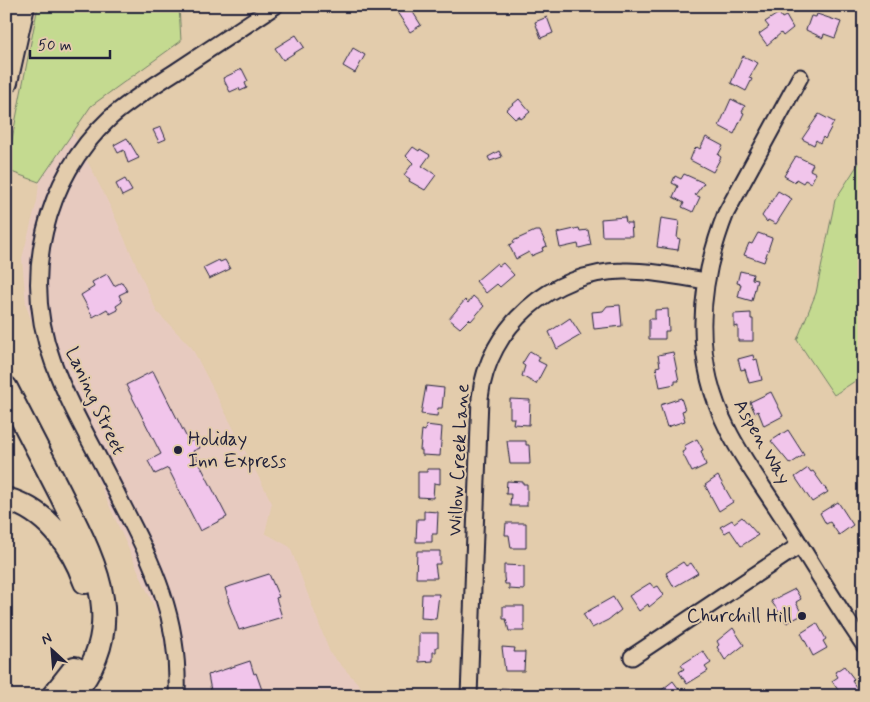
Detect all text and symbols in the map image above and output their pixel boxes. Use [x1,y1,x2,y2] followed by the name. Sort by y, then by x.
[30,28,110,60] scale bar
[38,36,72,56] text: 50 m
[58,343,131,459] street label: Laning Street
[443,383,475,537] street label: Willow Creek Lane
[728,395,796,489] street label: Aspen Way
[188,427,287,474] place label: Holiday Inn Express
[172,444,184,456] marker: Holiday Inn Express
[687,604,792,629] place label: Churchill Hill
[796,610,808,622] marker: Churchill Hill
[28,624,78,674] north arrow
[39,629,55,649] text: N

